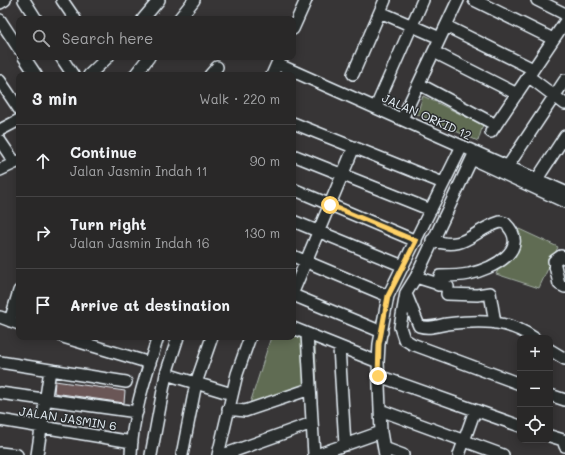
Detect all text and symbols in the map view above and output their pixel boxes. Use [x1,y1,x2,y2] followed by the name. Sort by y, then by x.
[16,16,296,60] search box
[30,27,52,49] icon: search
[62,28,153,48] text: Search here
[32,87,77,109] text: 3 min
[380,89,474,143] street label: JALAN ORKID 12
[199,90,280,107] text: Walk · 220 m
[70,142,137,162] text: Continue
[32,150,54,172] icon: ahead
[250,152,280,169] text: 90 m
[70,162,208,179] text: Jalan Jasmin Indah 11
[321,196,339,214] route start
[70,214,147,234] text: Turn right
[32,222,54,244] icon: right
[244,224,280,241] text: 130 m
[70,234,210,251] text: Jalan Jasmin Indah 16
[32,294,54,316] icon: arrive
[70,295,230,315] text: Arrive at destination
[517,335,553,443] map controls
[517,335,553,371] button: +
[369,367,387,385] route end
[517,371,553,407] button: −
[18,402,118,434] street label: JALAN JASMIN 6
[517,407,553,443] button: locate

